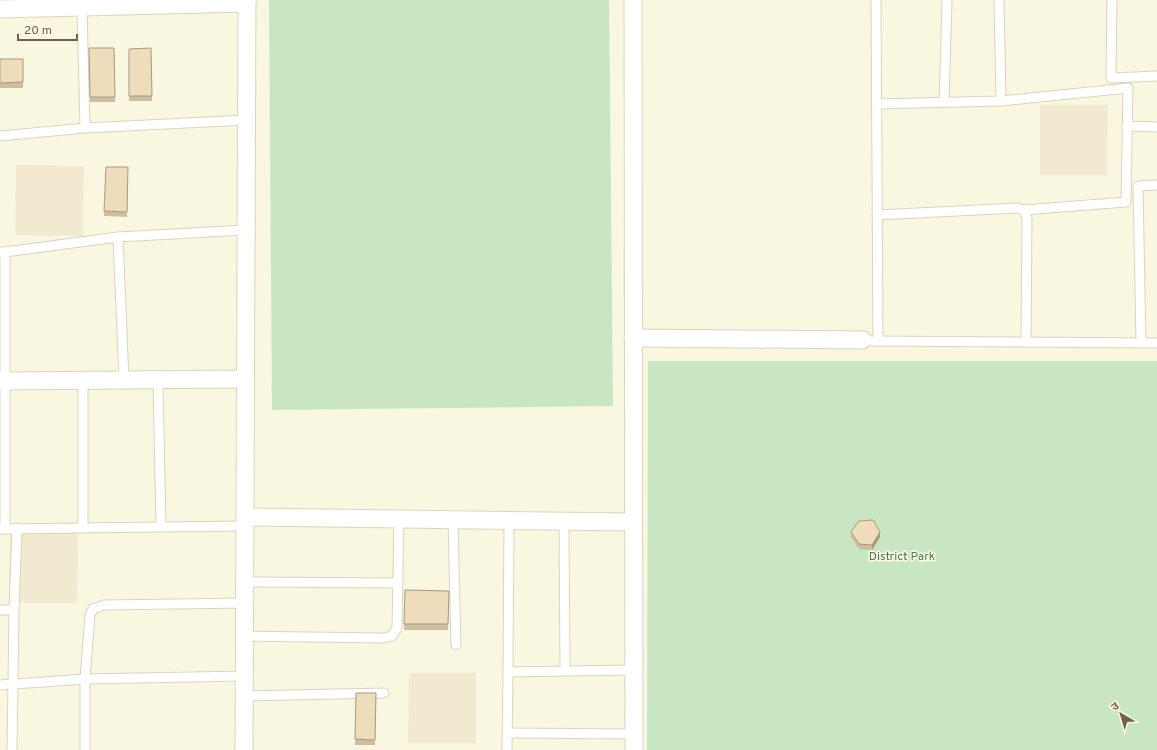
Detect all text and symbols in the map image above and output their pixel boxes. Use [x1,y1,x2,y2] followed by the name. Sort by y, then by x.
[18,16,77,42] scale bar
[24,23,52,39] text: 20 m
[869,549,935,565] park label: District Park
[1101,694,1141,734] north arrow
[1109,699,1123,714] text: उ

